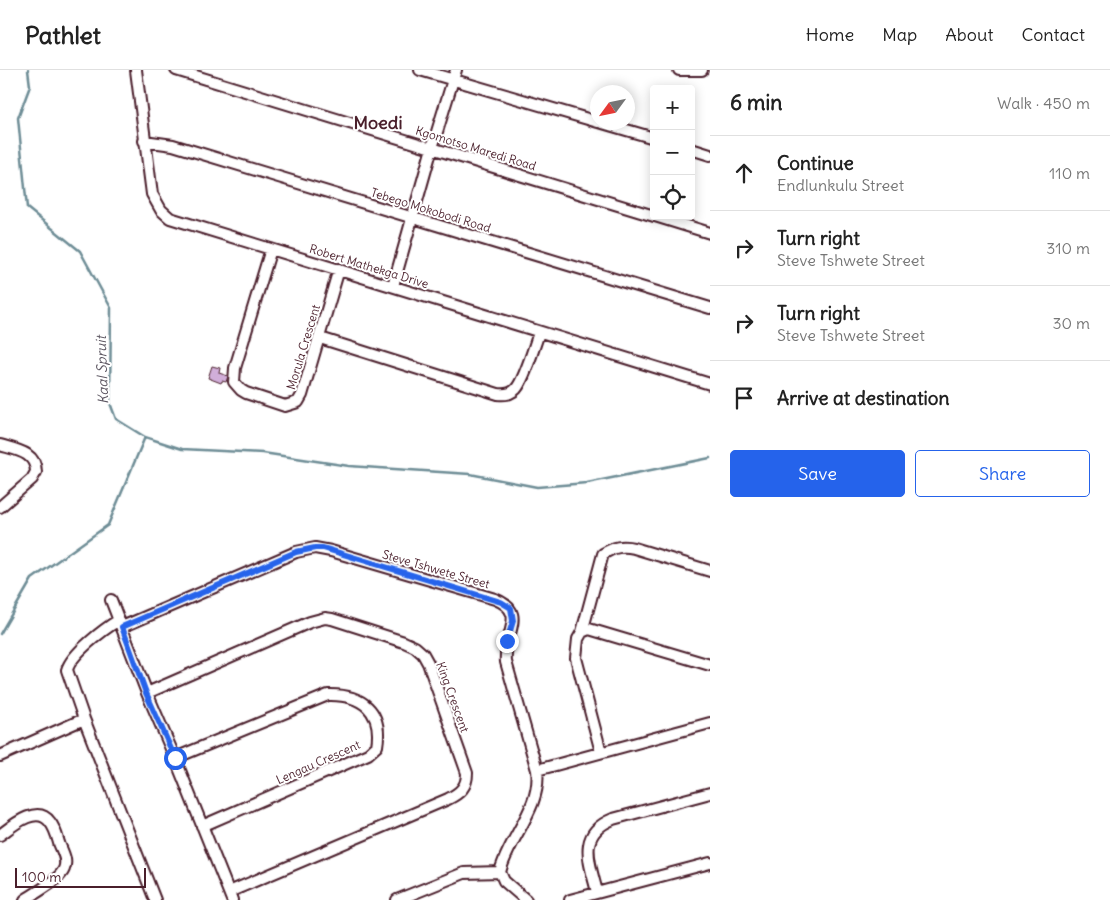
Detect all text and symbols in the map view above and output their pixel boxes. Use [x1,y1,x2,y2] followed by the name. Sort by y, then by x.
[25,20,101,50] text: Pathlet
[806,23,854,46] text: Home
[882,23,917,46] text: Map
[945,23,993,46] text: About
[1021,23,1085,46] text: Contact
[590,85,635,130] north arrow
[650,85,695,220] map controls
[650,85,695,130] button: +
[730,89,782,116] text: 6 min
[997,93,1090,113] text: Walk · 450 m
[354,111,402,134] district label: Moedi
[414,123,538,173] street label: Kgomotso Maredi Road
[650,130,695,175] button: −
[777,151,854,175] text: Continue
[730,159,758,187] icon: ahead
[1049,163,1090,183] text: 110 m
[650,175,695,220] button: locate
[777,175,904,195] text: Endlunkulu Street
[369,185,493,235] street label: Tebego Mokobodi Road
[777,226,860,250] text: Turn right
[730,234,758,262] icon: right
[1046,238,1090,258] text: 310 m
[308,241,430,291] street label: Robert Mathekga Drive
[777,250,925,270] text: Steve Tshwete Street
[777,301,860,325] text: Turn right
[283,303,323,391] street label: Morula Crescent
[730,309,758,337] icon: right
[1053,313,1090,333] text: 30 m
[777,325,925,345] text: Steve Tshwete Street
[92,333,112,405] water label: Kaal Spruit
[730,384,758,412] icon: arrive
[777,386,950,410] text: Arrive at destination
[730,450,905,497] button: Save
[915,450,1090,497] button: Share
[381,547,491,591] street label: Steve Tshwete Street
[496,630,519,653] route end
[433,660,473,734] street label: King Crescent
[274,737,362,787] street label: Lengau Crescent
[164,747,187,770] route start
[15,865,146,888] scale bar
[22,868,62,886] text: 100 m

